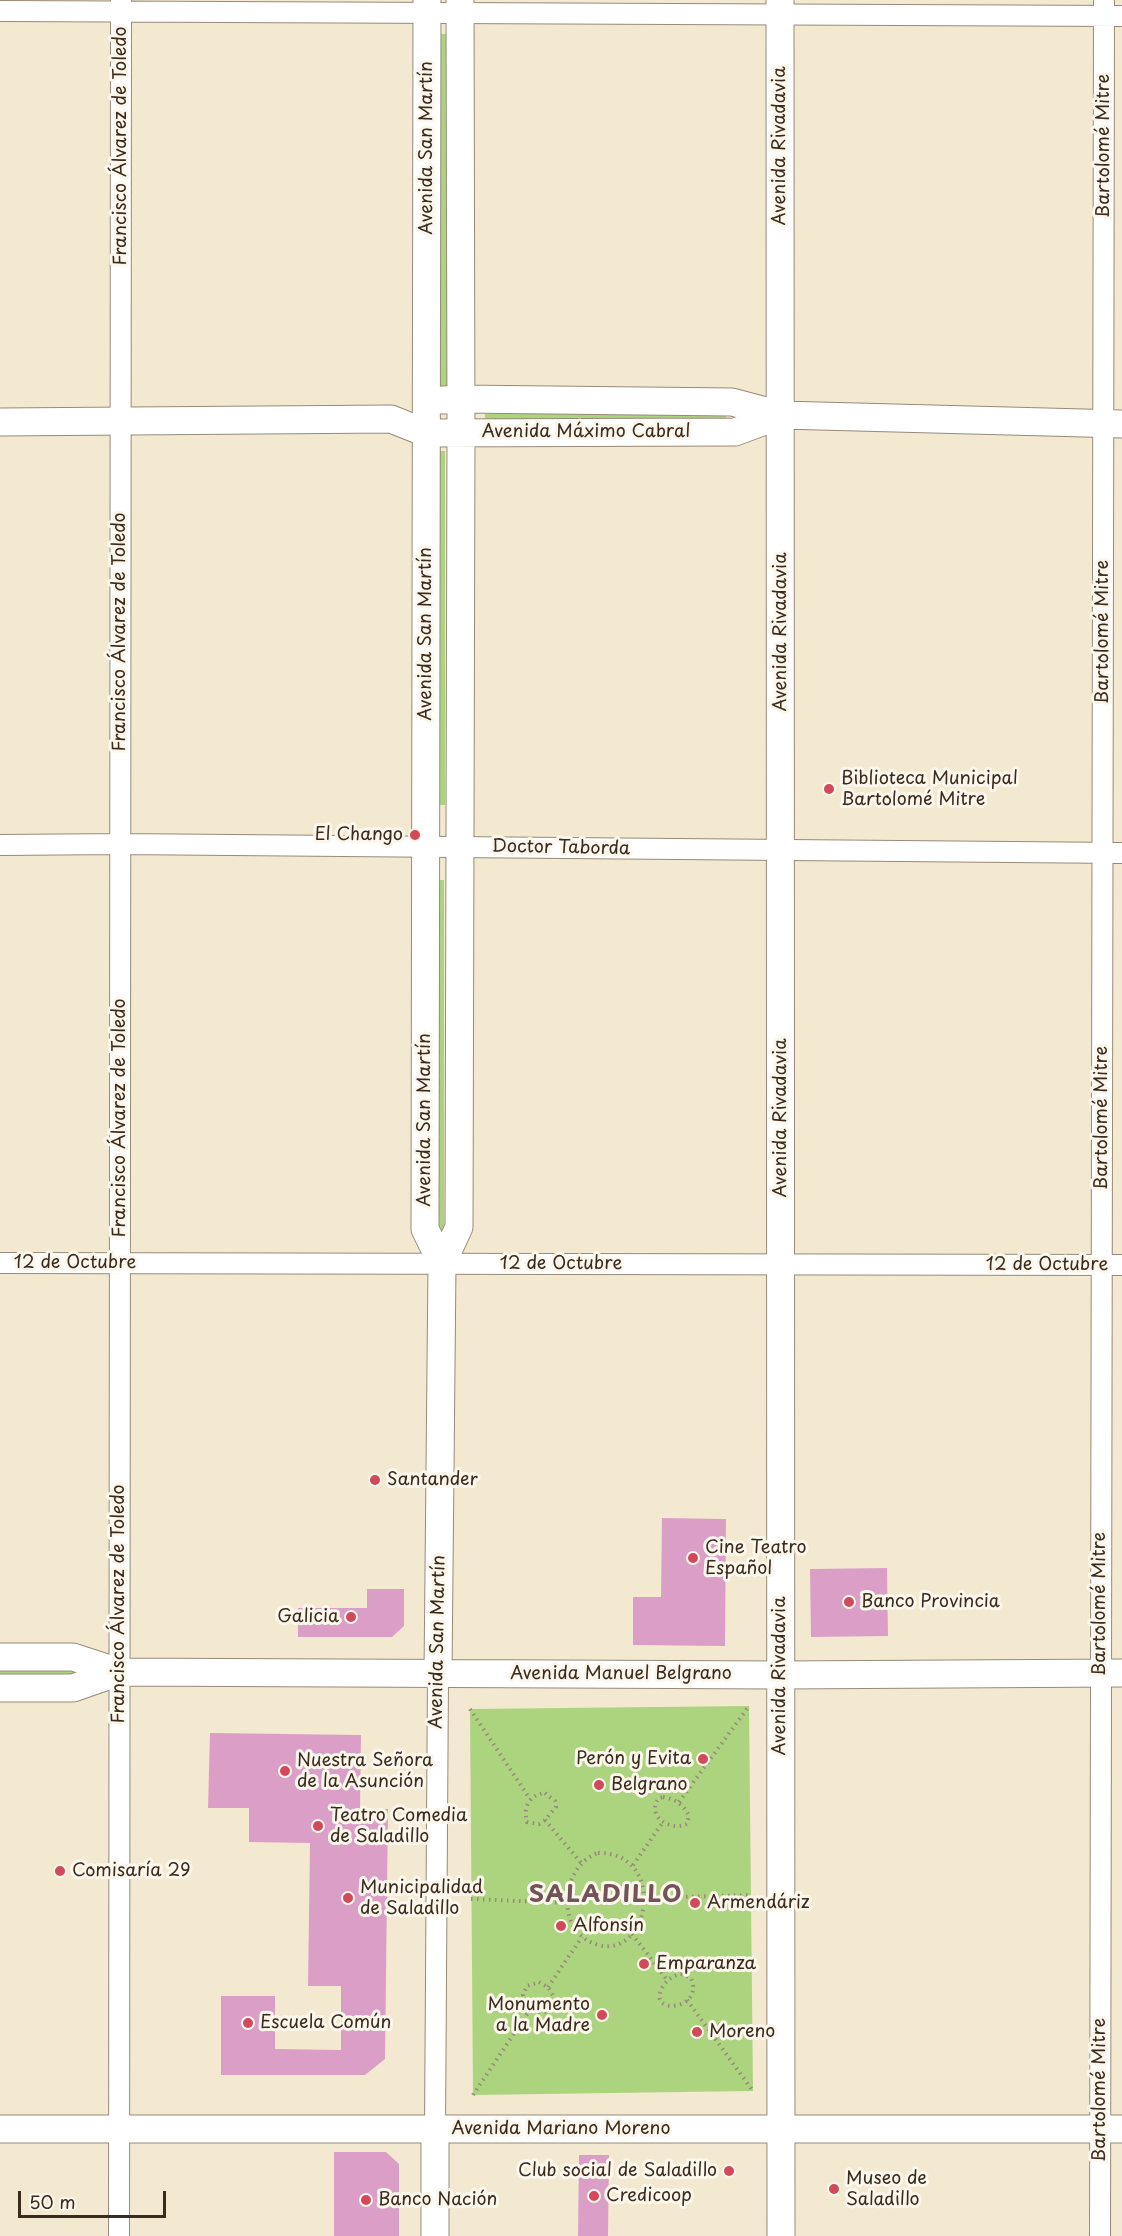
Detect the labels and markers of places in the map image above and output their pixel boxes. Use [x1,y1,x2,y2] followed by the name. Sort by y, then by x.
[841,768,1018,810] place label: Biblioteca Municipal Bartolomé Mitre
[822,782,836,796] marker: Biblioteca Municipal Bartolomé Mitre
[314,824,403,846] place label: El Chango
[408,828,422,842] marker: El Chango
[387,1469,478,1491] place label: Santander
[368,1473,382,1487] marker: Santander
[705,1537,806,1580] place label: Cine Teatro Español
[686,1551,700,1565] marker: Cine Teatro Español
[861,1591,1000,1613] place label: Banco Provincia
[842,1595,856,1609] marker: Banco Provincia
[277,1606,339,1628] place label: Galicia
[344,1610,358,1624] marker: Galicia
[576,1748,691,1770] place label: Perón y Evita
[297,1750,433,1792] place label: Nuestra Señora de la Asunción
[696,1752,710,1766] marker: Perón y Evita
[278,1764,292,1778] marker: Nuestra Señora de la Asunción
[611,1774,688,1796] place label: Belgrano
[592,1778,606,1792] marker: Belgrano
[330,1805,467,1848] place label: Teatro Comedia de Saladillo
[311,1819,325,1833] marker: Teatro Comedia de Saladillo
[72,1860,190,1882] place label: Comisaría 29
[53,1864,67,1878] marker: Comisaría 29
[360,1877,483,1920] place label: Municipalidad de Saladillo
[341,1891,355,1905] marker: Municipalidad de Saladillo
[707,1892,809,1914] place label: Armendáriz
[688,1896,702,1910] marker: Armendáriz
[573,1915,644,1937] place label: Alfonsín
[554,1919,568,1933] marker: Alfonsín
[656,1953,756,1975] place label: Emparanza
[637,1957,651,1971] marker: Emparanza
[488,1994,590,2036] place label: Monumento a la Madre
[595,2008,609,2022] marker: Monumento a la Madre
[260,2012,391,2034] place label: Escuela Común
[241,2016,255,2030] marker: Escuela Común
[709,2021,775,2043] place label: Moreno
[690,2025,704,2039] marker: Moreno
[518,2160,717,2182] place label: Club social de Saladillo
[722,2164,736,2178] marker: Club social de Saladillo
[846,2168,927,2210] place label: Museo de Saladillo
[827,2182,841,2196] marker: Museo de Saladillo
[606,2185,692,2207] place label: Credicoop
[378,2189,497,2211] place label: Banco Nación
[587,2189,601,2203] marker: Credicoop
[359,2193,373,2207] marker: Banco Nación

